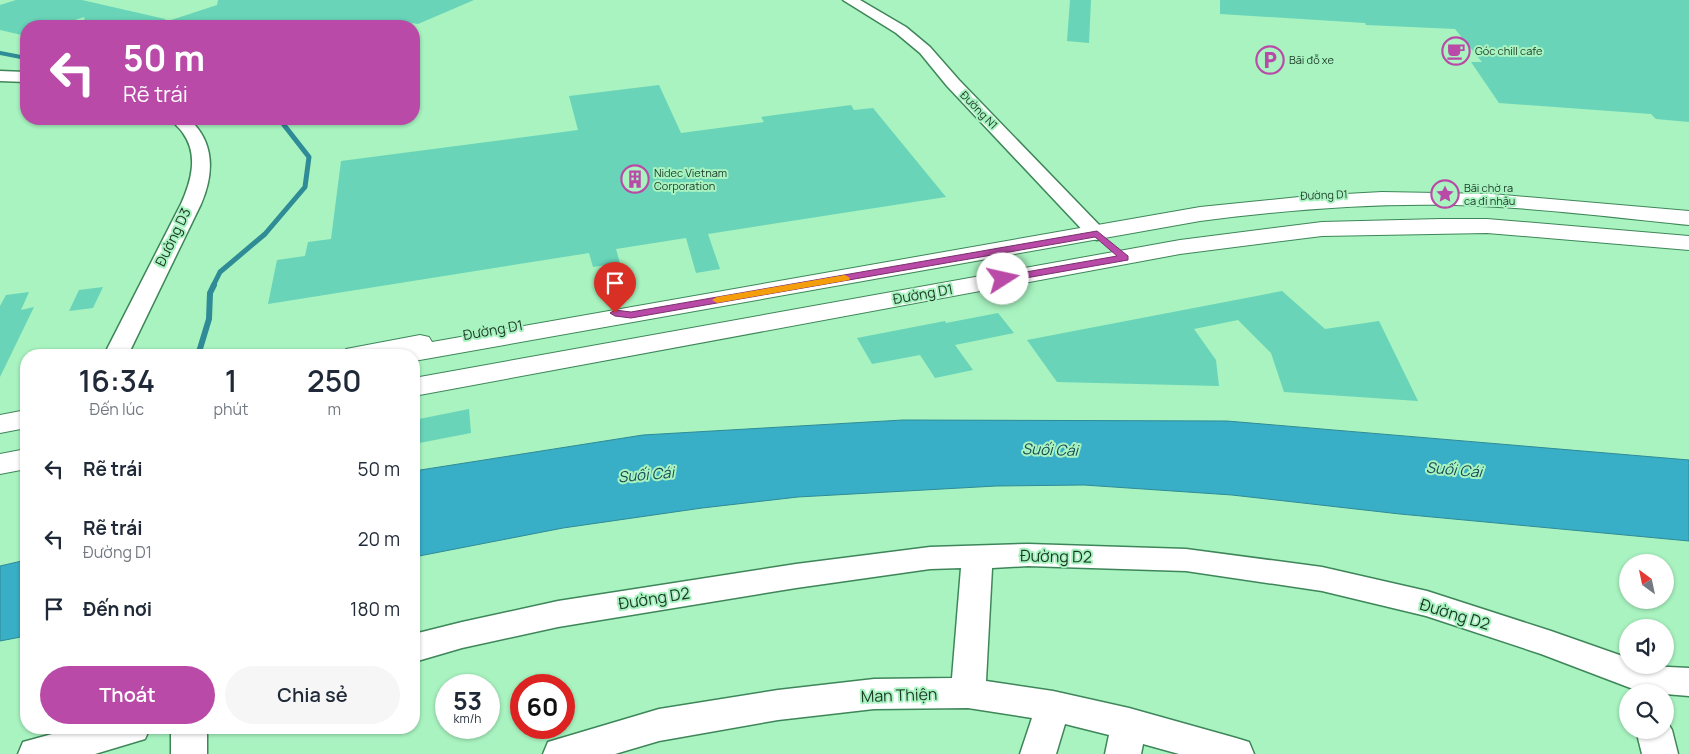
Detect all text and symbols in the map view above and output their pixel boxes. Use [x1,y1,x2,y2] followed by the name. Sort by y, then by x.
[123,34,205,82] text: 50 m
[1441,36,1471,66] cafe icon: Góc chill cafe
[40,40,105,105] icon: left
[1475,43,1543,58] place label: Góc chill cafe
[1255,45,1285,75] parking icon: Bãi đỗ xe
[1289,52,1334,67] place label: Bãi đỗ xe
[123,79,188,109] text: Rẽ trái
[957,87,1001,132] street label: Đường N1
[620,164,650,194] building icon: Nidec Vietnam Corporation
[654,165,727,193] place label: Nidec Vietnam Corporation
[1430,179,1460,209] place icon: Bãi chờ ra ca đi nhậu
[1464,180,1515,208] place label: Bãi chờ ra ca đi nhậu
[1300,186,1348,203] street label: Đường D1
[150,204,195,269] street label: Đường D3
[976,252,1028,304] position arrow
[594,262,636,313] pin
[601,269,629,297] icon: arrive
[892,279,954,308] street label: Đường D1
[462,315,524,344] street label: Đường D1
[79,360,155,401] text: 16:34
[225,360,237,401] text: 1
[307,360,361,401] text: 250
[89,398,144,420] text: Đến lúc
[214,398,248,420] text: phút
[327,398,341,420] text: m
[1022,438,1081,461] water label: Suối Cái
[40,455,68,483] icon: left
[83,456,143,482] text: Rẽ trái
[358,456,400,482] text: 50 m
[1425,457,1485,483] water label: Suối Cái
[617,461,677,487] water label: Suối Cái
[83,515,143,541] text: Rẽ trái
[40,525,68,553] icon: left
[358,526,400,552] text: 20 m
[83,541,152,563] text: Đường D1
[1020,544,1092,568] street label: Đường D2
[1619,554,1674,609] north arrow
[1619,554,1674,739] map controls
[617,582,691,614] street label: Đường D2
[1417,593,1493,635] street label: Đường D2
[40,595,68,623] icon: arrive
[83,596,152,622] text: Đến nơi
[350,596,400,622] text: 180 m
[1619,619,1674,674] button: sound
[40,666,215,724] button: Thoát
[225,666,400,724] button: Chia sẻ
[510,674,575,739] speed limit sign: 60
[453,683,482,718] text: 53
[860,683,938,707] street label: Man Thiện
[1619,684,1674,739] button: search
[454,710,481,727] text: km/h

